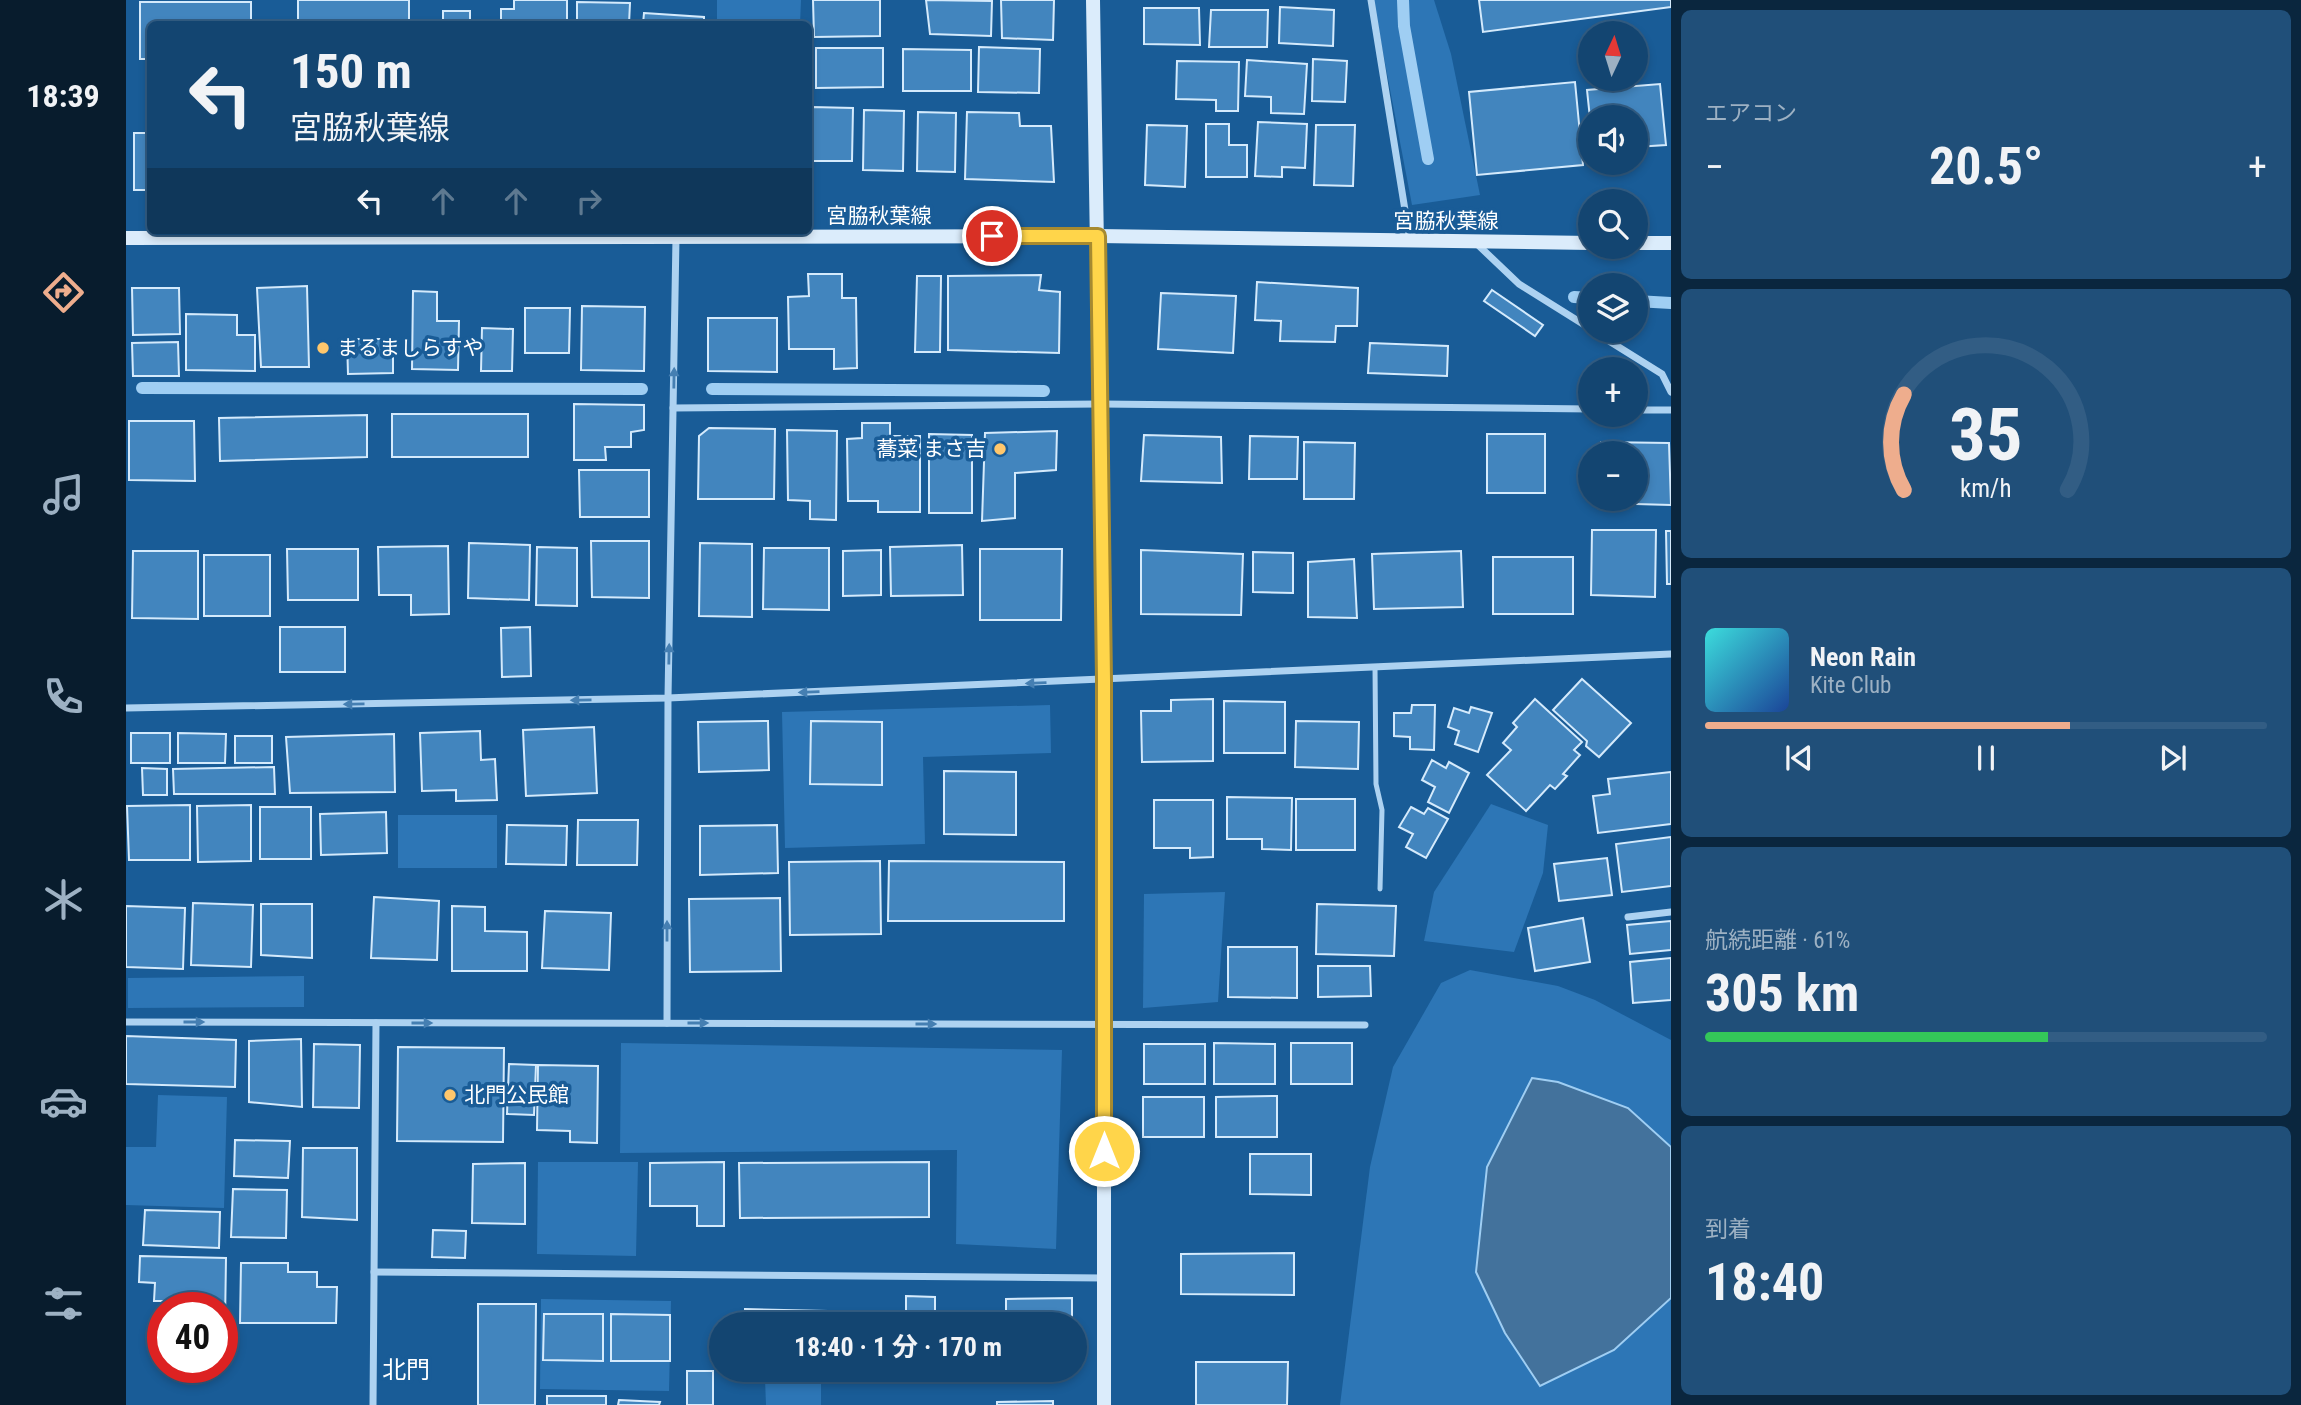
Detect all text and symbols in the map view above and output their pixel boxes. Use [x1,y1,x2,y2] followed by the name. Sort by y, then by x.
[1578,21,1648,91] north arrow
[1578,21,1648,511] map controls
[290,43,412,100] text: 150 m
[175,49,266,140] icon: left
[26,77,100,115] text: 18:39
[1705,100,1797,127] text: エアコン
[1578,105,1648,175] button: sound
[290,109,450,147] text: 宮脇秋葉線
[1929,136,2043,197] text: 20.5°
[1705,145,1724,189] text: −
[2248,145,2267,189] text: +
[351,182,389,220] icon: left
[424,182,462,220] icon: ahead
[497,182,535,220] icon: ahead
[570,182,608,220] icon: right
[1578,189,1648,259] button: search
[827,204,932,228] street label: 宮脇秋葉線
[962,206,1022,266] pin
[1394,209,1499,233] street label: 宮脇秋葉線
[973,217,1011,255] icon: arrive
[39,268,88,317] icon: directions
[1578,273,1648,343] button: layers
[337,336,484,360] place label: まるましらすや
[315,340,331,356] marker: まるましらすや
[1578,357,1648,427] button: +
[668,366,679,388] one-way arrow
[1949,392,2023,478] text: 35
[876,437,986,461] place label: 蕎菜 まさ吉
[992,441,1008,457] marker: 蕎菜 まさ吉
[1578,441,1648,511] button: −
[39,470,88,519] icon: music
[1960,473,2012,502] text: km/h
[1810,642,1916,672] text: Neon Rain
[663,643,674,665] one-way arrow
[39,672,88,721] icon: phone
[1810,672,1891,699] text: Kite Club
[1025,677,1047,688] one-way arrow
[798,687,820,698] one-way arrow
[570,694,592,706] one-way arrow
[343,698,365,710] one-way arrow
[1780,739,1818,777] icon: previous
[1967,739,2005,777] icon: pause
[2154,739,2192,777] icon: next
[39,875,88,924] icon: climate
[661,919,673,941] one-way arrow
[1705,927,1850,954] text: 航続距離 · 61%
[1705,963,1859,1024] text: 305 km
[183,1016,205,1028] one-way arrow
[411,1017,433,1029] one-way arrow
[687,1018,709,1029] one-way arrow
[915,1018,937,1030] one-way arrow
[39,1077,88,1126] icon: car
[464,1083,569,1107] place label: 北門公民館
[442,1087,458,1103] marker: 北門公民館
[1067,1114,1141,1188] position arrow
[1705,1216,1751,1243] text: 到着
[1705,1252,1824,1313] text: 18:40
[39,1279,88,1328] icon: filters
[147,1292,238,1383] speed limit sign: 40
[794,1332,1002,1362] text: 18:40 · 1 分 · 170 m
[382,1356,430,1384] district label: 北門

